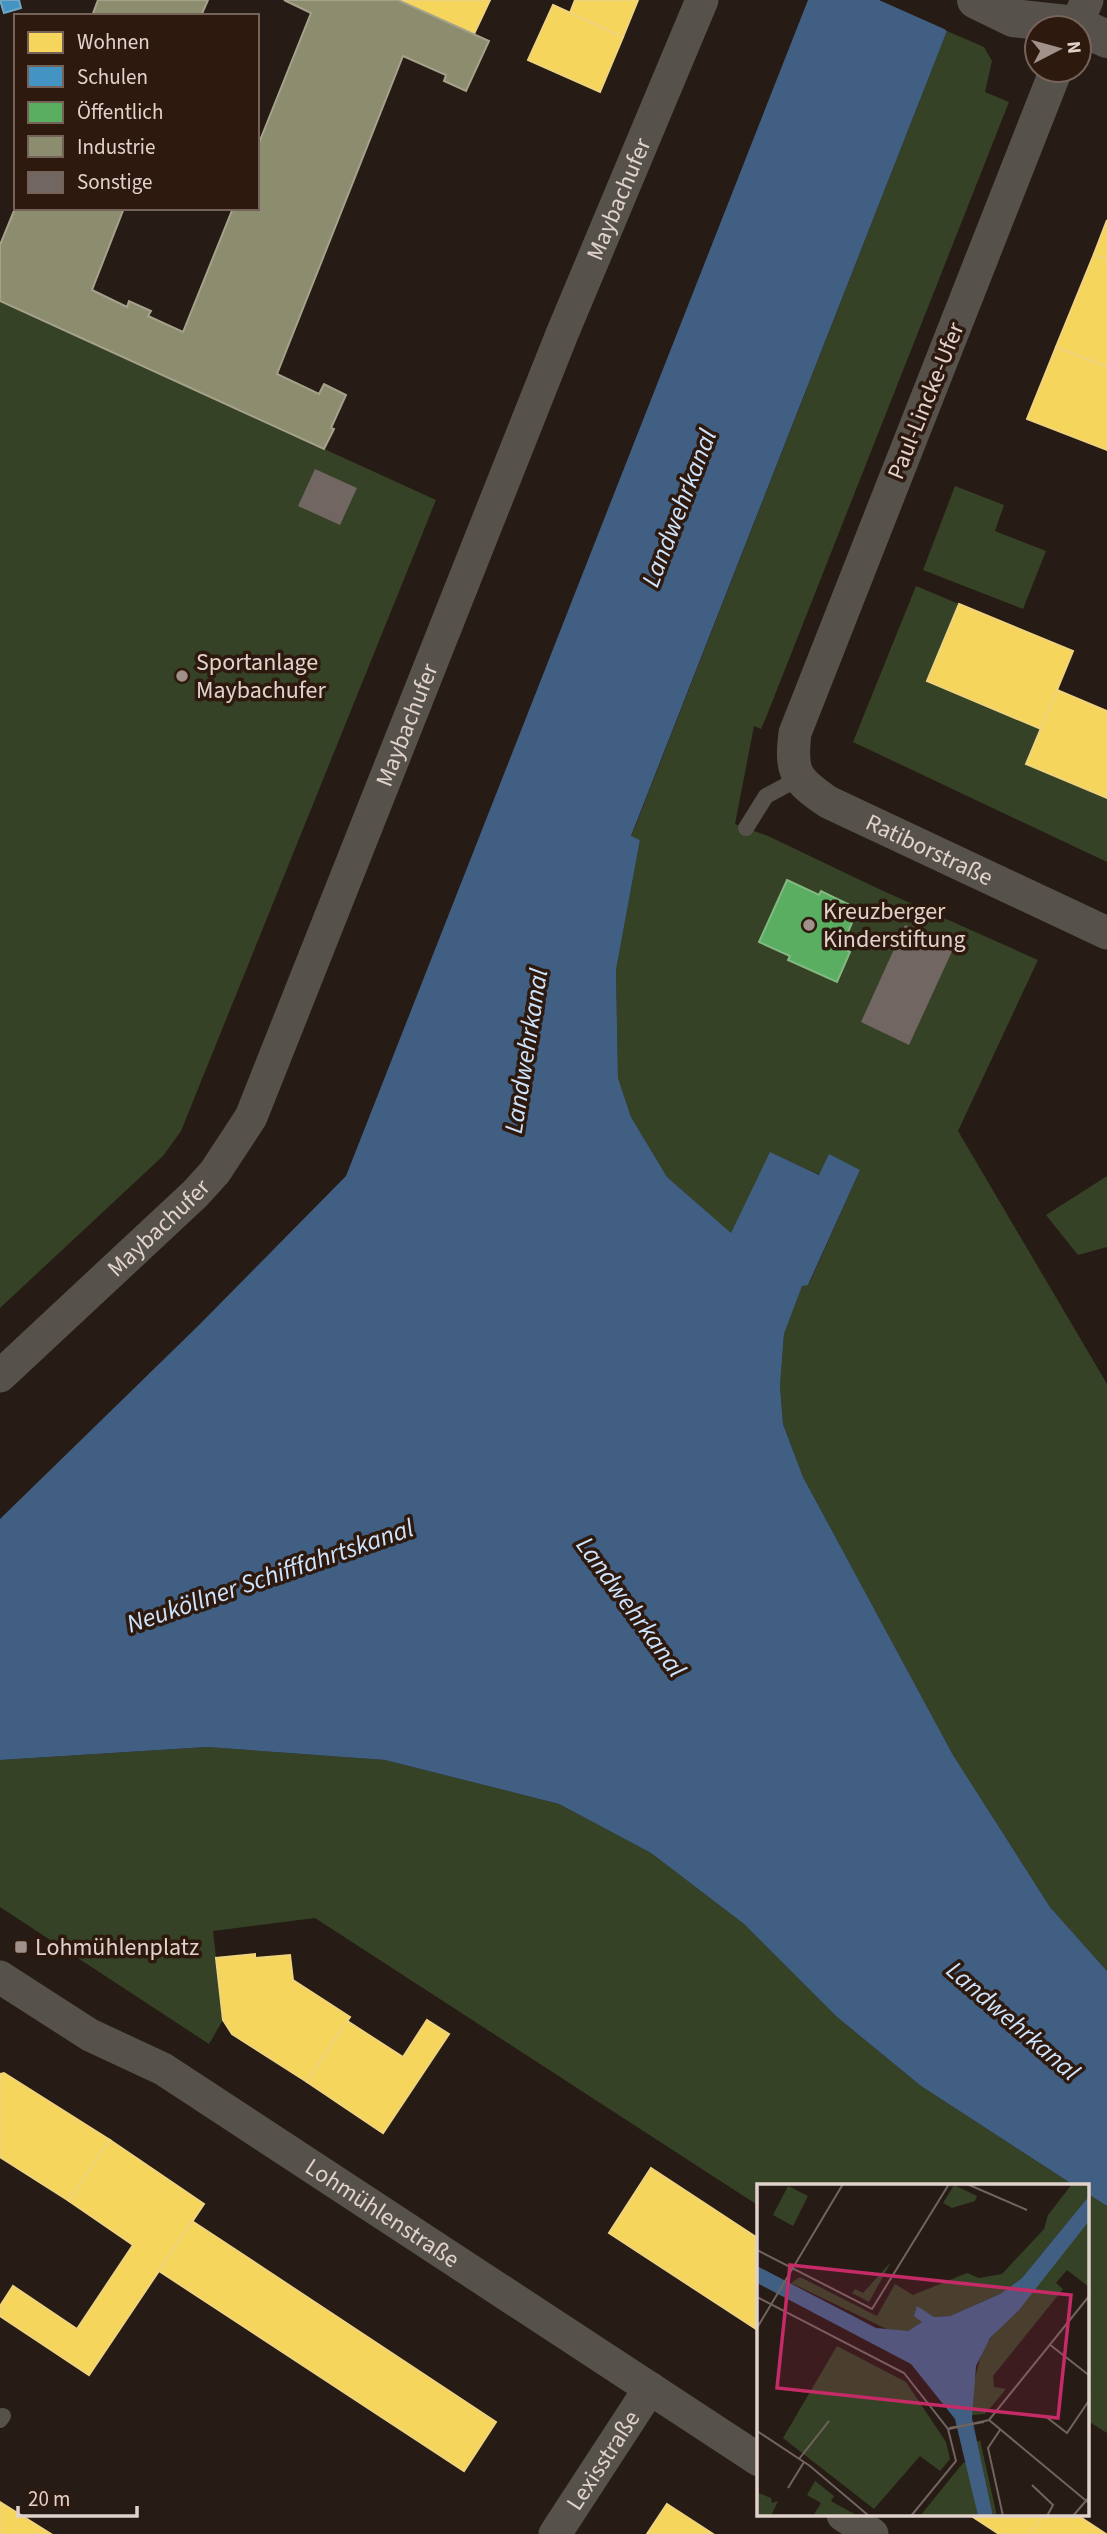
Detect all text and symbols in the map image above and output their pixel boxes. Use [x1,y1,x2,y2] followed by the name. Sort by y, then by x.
[14,14,259,210] legend
[1023,14,1093,84] north arrow
[77,27,150,57] text: Wohnen
[1059,40,1088,55] text: N
[77,62,148,92] text: Schulen
[77,97,163,127] text: Öffentlich
[77,132,155,162] text: Industrie
[577,132,660,266] street label: Maybachufer
[77,167,152,197] text: Sonstige
[879,317,974,485] street label: Paul-Lincke-Ufer
[632,423,726,592] water label: Landwehrkanal
[196,645,327,708] place label: Sportanlage Maybachufer
[366,658,447,792] street label: Maybachufer
[174,668,190,684] marker: Sportanlage Maybachufer
[860,805,999,895] street label: Ratiborstraße
[823,894,966,957] place label: Kreuzberger Kinderstiftung
[801,917,817,933] marker: Kreuzberger Kinderstiftung
[495,965,557,1136] water label: Landwehrkanal
[99,1170,219,1285] street label: Maybachufer
[122,1509,419,1643] water label: Neuköllner Schifffahrtskanal
[567,1529,695,1686] water label: Landwehrkanal
[35,1930,199,1965] place label: Lohmühlenplatz
[13,1939,29,1955] marker: Lohmühlenplatz
[938,1952,1088,2090] water label: Landwehrkanal
[298,2149,466,2276] street label: Lohmühlenstraße
[757,2184,1090,2516] inset map
[557,2403,649,2517] street label: Lexisstraße
[18,2474,136,2518] scale bar
[28,2484,70,2514] text: 20 m

